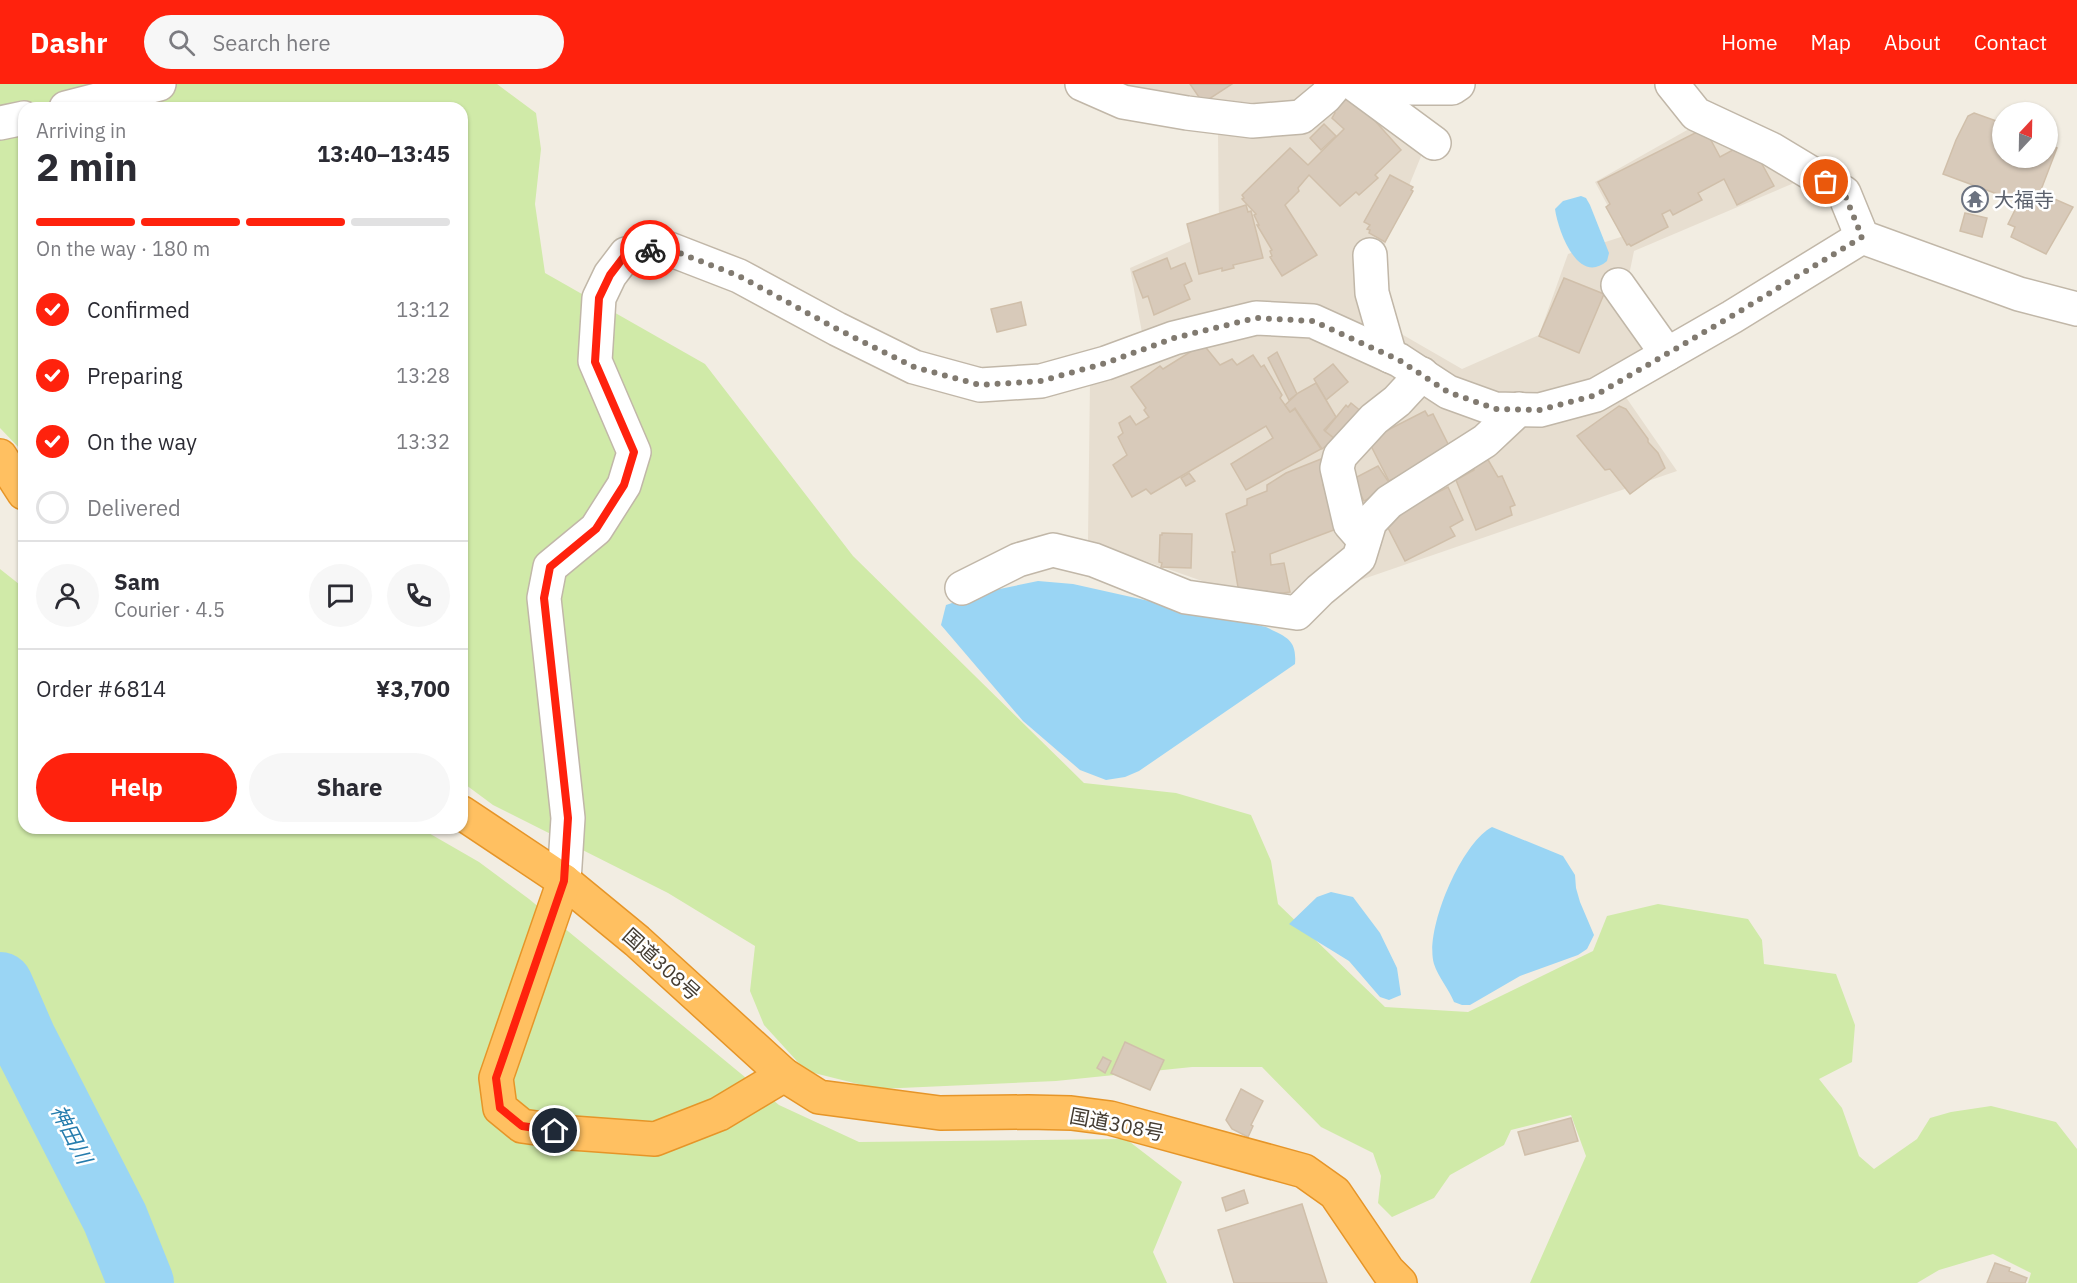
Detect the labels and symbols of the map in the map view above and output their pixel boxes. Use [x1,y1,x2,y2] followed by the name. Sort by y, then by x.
[1992,102,2058,168] north arrow
[1800,156,1851,207] pin
[1960,184,1990,214] temple icon: 大福寺
[1994,186,2054,213] place label: 大福寺
[620,220,680,280] courier
[617,922,707,1006] street label: 国道308号
[45,1100,100,1170] water label: 神田川
[1067,1102,1167,1146] street label: 国道308号
[529,1105,580,1156] pin

